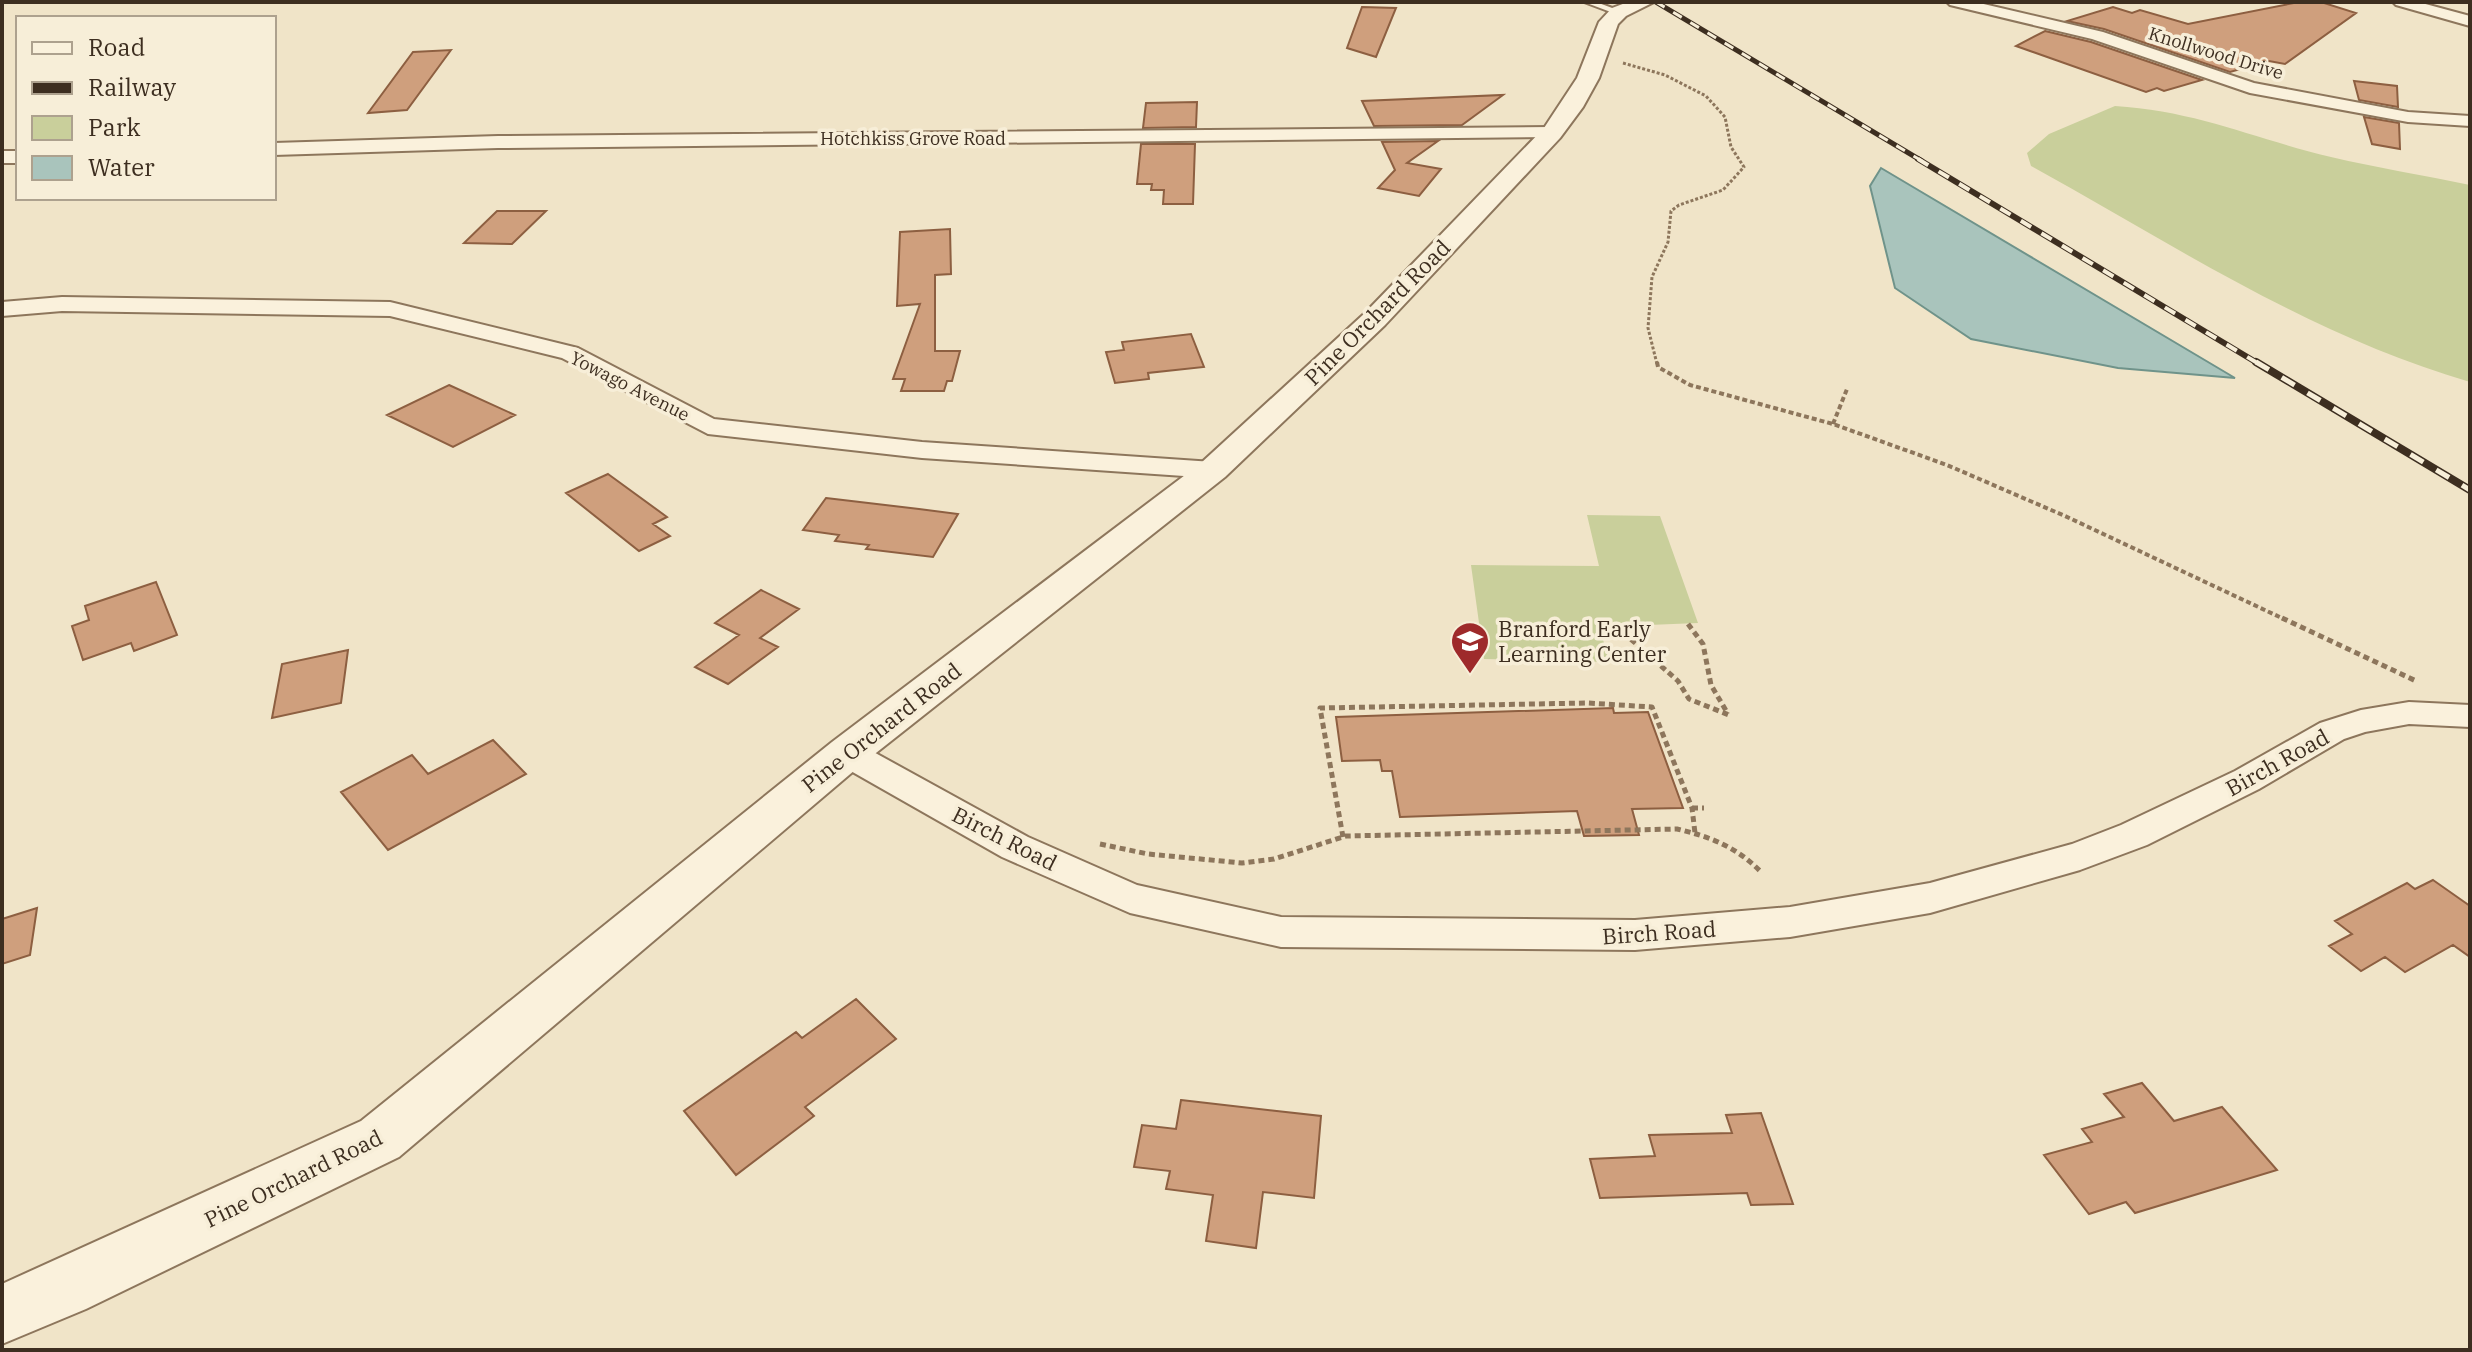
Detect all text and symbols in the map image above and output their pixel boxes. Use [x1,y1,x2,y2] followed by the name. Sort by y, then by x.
[16,16,276,200] legend
[2146,22,2286,84] street label: Knollwood Drive
[88,31,145,63] text: Road
[88,71,176,103] text: Railway
[88,111,140,143] text: Park
[820,127,1006,150] street label: Hotchkiss Grove Road
[88,151,155,183] text: Water
[1298,233,1456,391] street label: Pine Orchard Road
[566,346,694,426] street label: Yowago Avenue
[1498,614,1666,668] place label: Branford Early Learning Center
[1449,620,1491,675] school or university icon: Branford Early Learning Center
[795,656,967,798] street label: Pine Orchard Road
[2220,722,2334,802] street label: Birch Road
[948,799,1062,877] street label: Birch Road
[1601,914,1717,950] street label: Birch Road
[199,1122,387,1234] street label: Pine Orchard Road

